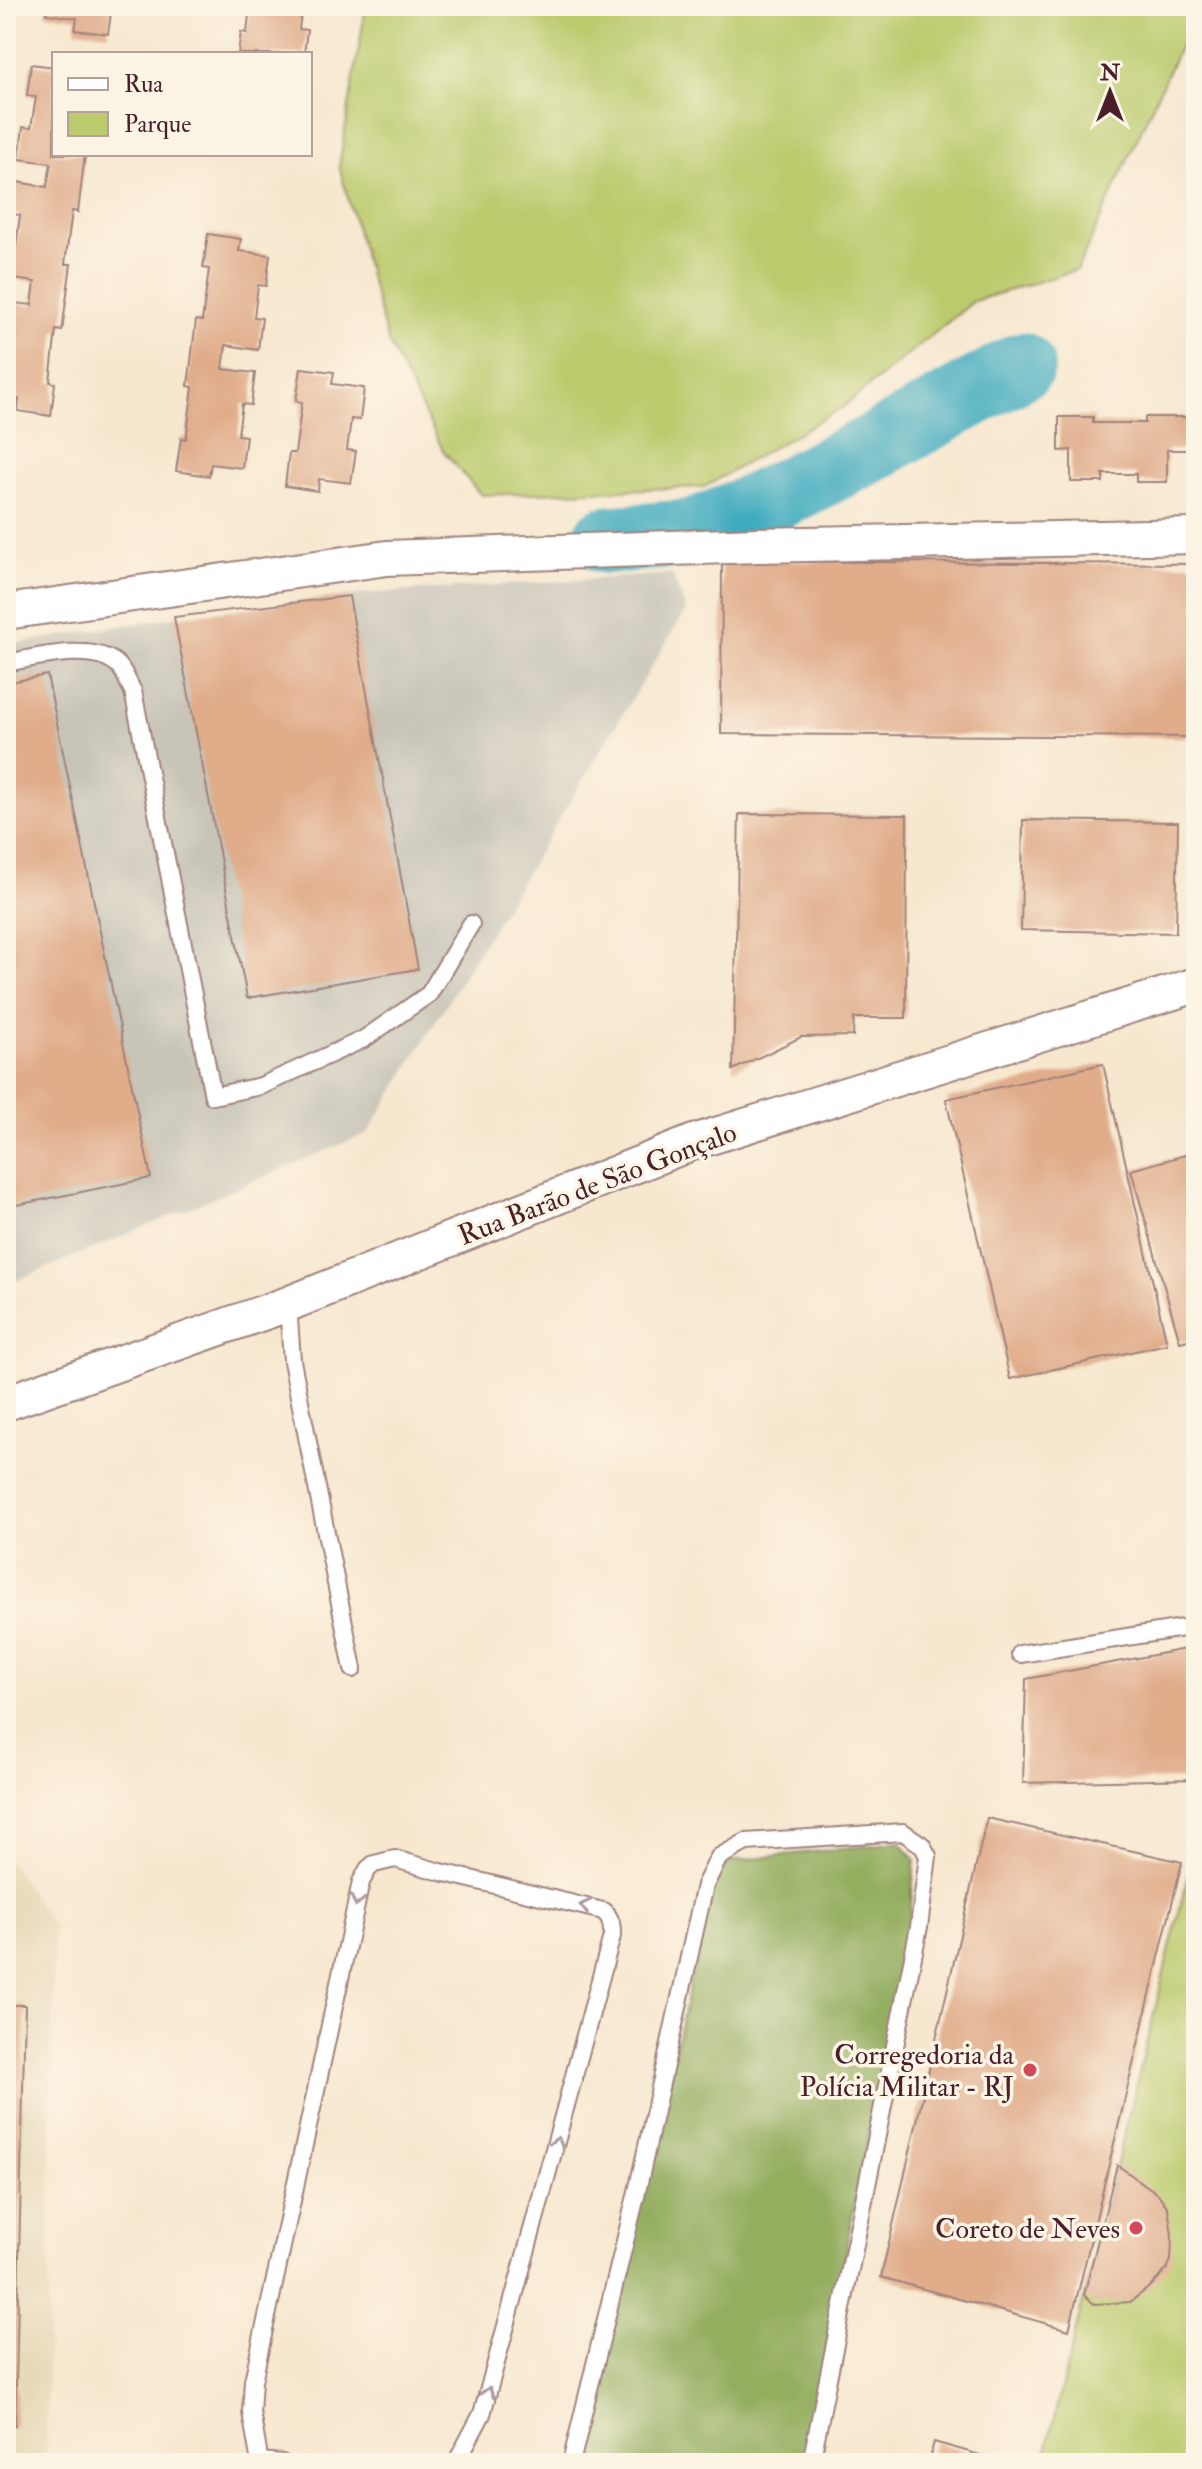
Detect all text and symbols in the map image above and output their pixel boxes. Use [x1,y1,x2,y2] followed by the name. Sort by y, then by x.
[52,52,312,156] legend
[1070,52,1150,132] north arrow
[1099,59,1120,87] text: N
[124,69,164,100] text: Rua
[124,109,191,140] text: Parque
[453,1115,742,1254] street label: Rua Barão de São Gonçalo
[349,1894,366,1908] one-way arrow
[579,1899,592,1916] one-way arrow
[800,2038,1014,2105] place label: Corregedoria da Polícia Militar - RJ
[1021,2061,1039,2079] marker: Corregedoria da Polícia Militar - RJ
[547,2135,564,2149] one-way arrow
[935,2212,1120,2247] place label: Coreto de Neves
[1127,2219,1145,2237] marker: Coreto de Neves
[479,2386,495,2400] one-way arrow

